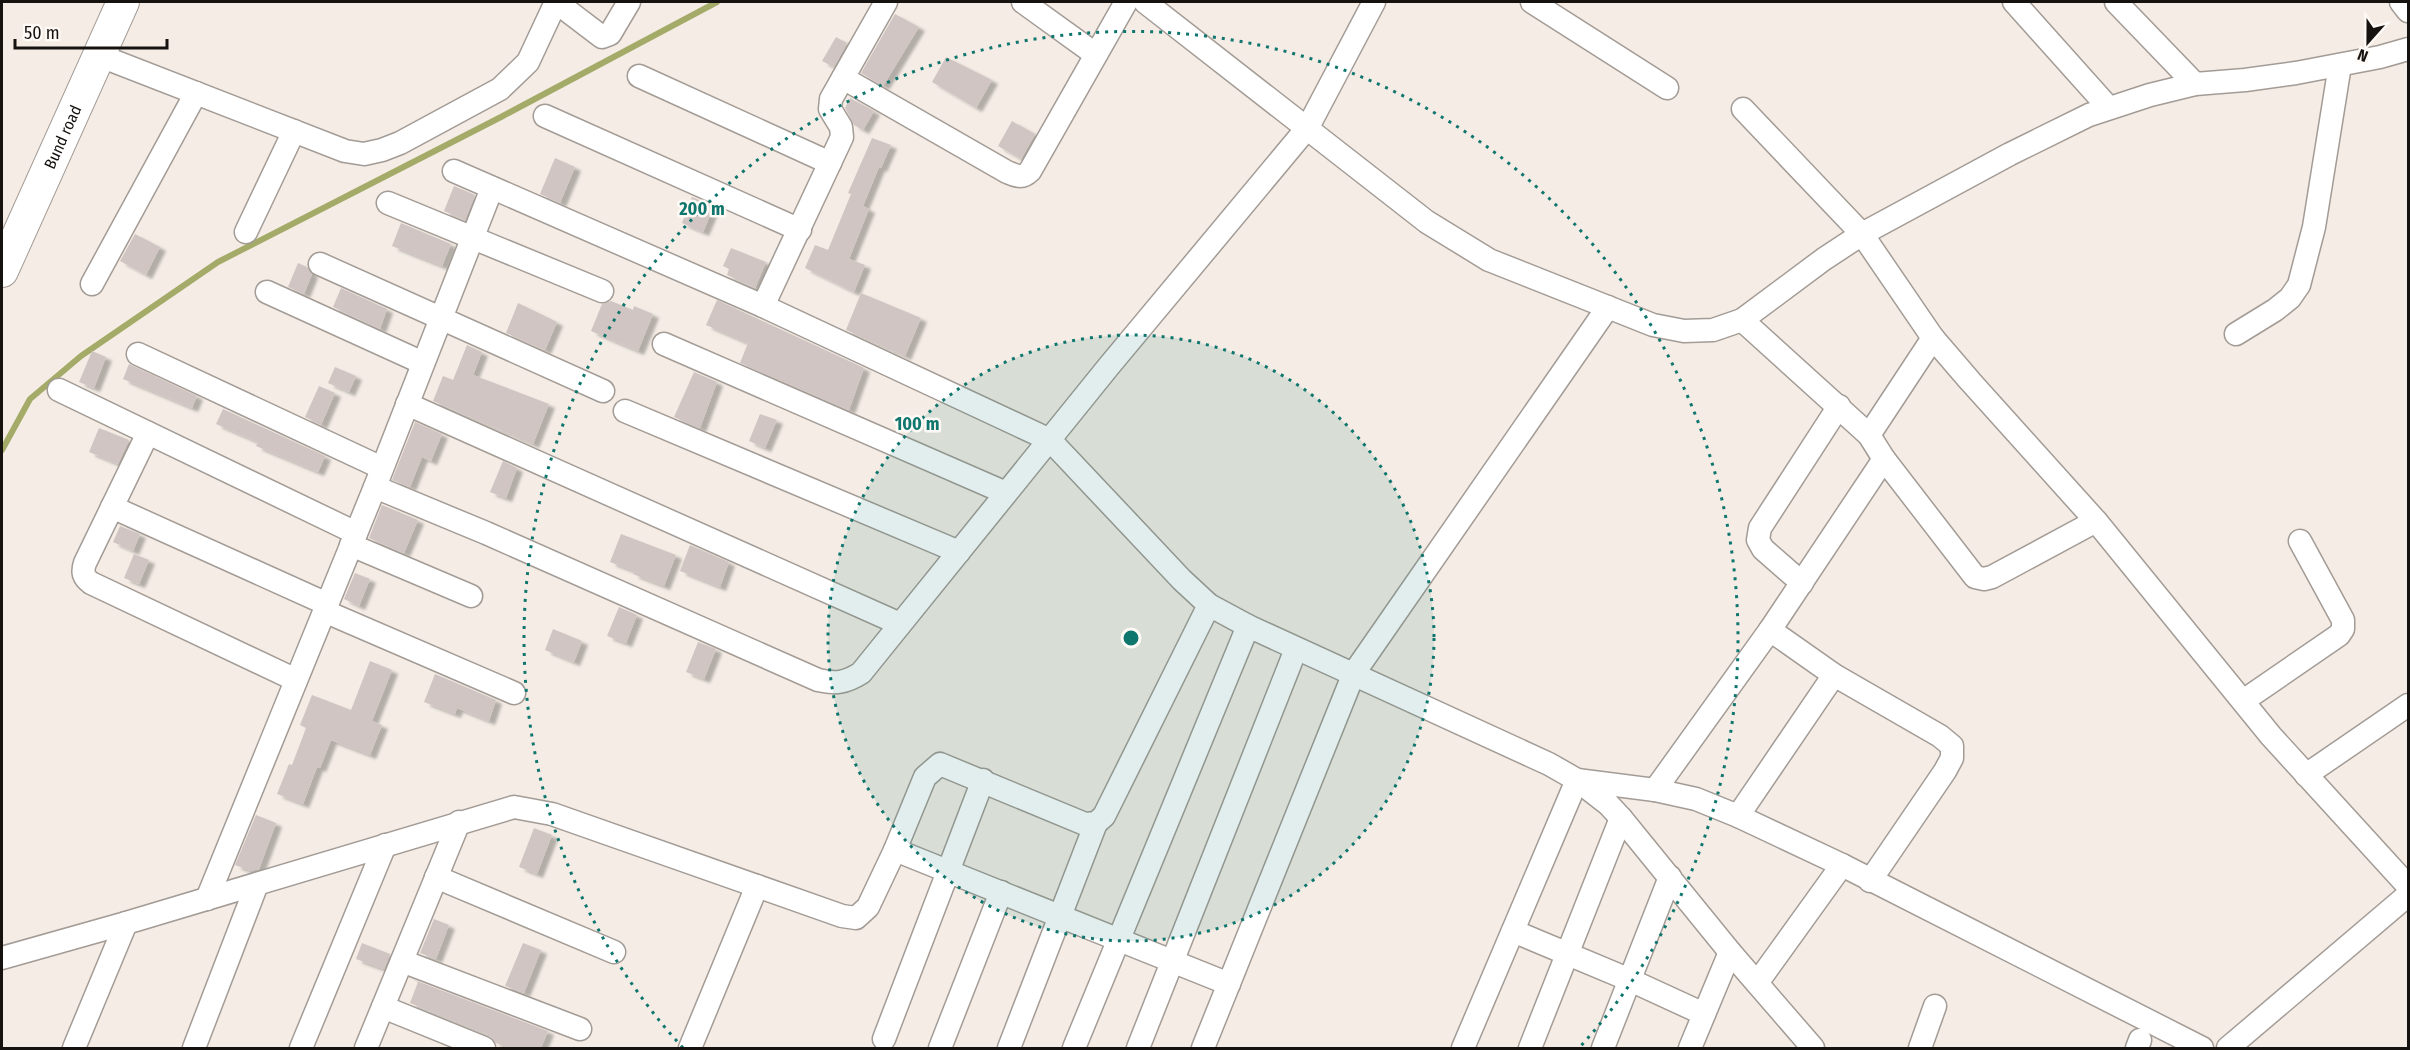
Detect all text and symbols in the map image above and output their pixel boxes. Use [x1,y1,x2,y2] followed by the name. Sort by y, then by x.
[15,12,166,50] scale bar
[2338,12,2398,72] north arrow
[24,22,60,44] text: 50 m
[2355,45,2371,66] text: N
[40,102,85,172] street label: Bund road
[678,198,725,220] text: 200 m
[895,413,939,435] text: 100 m
[1121,628,1141,648] centre of rings

